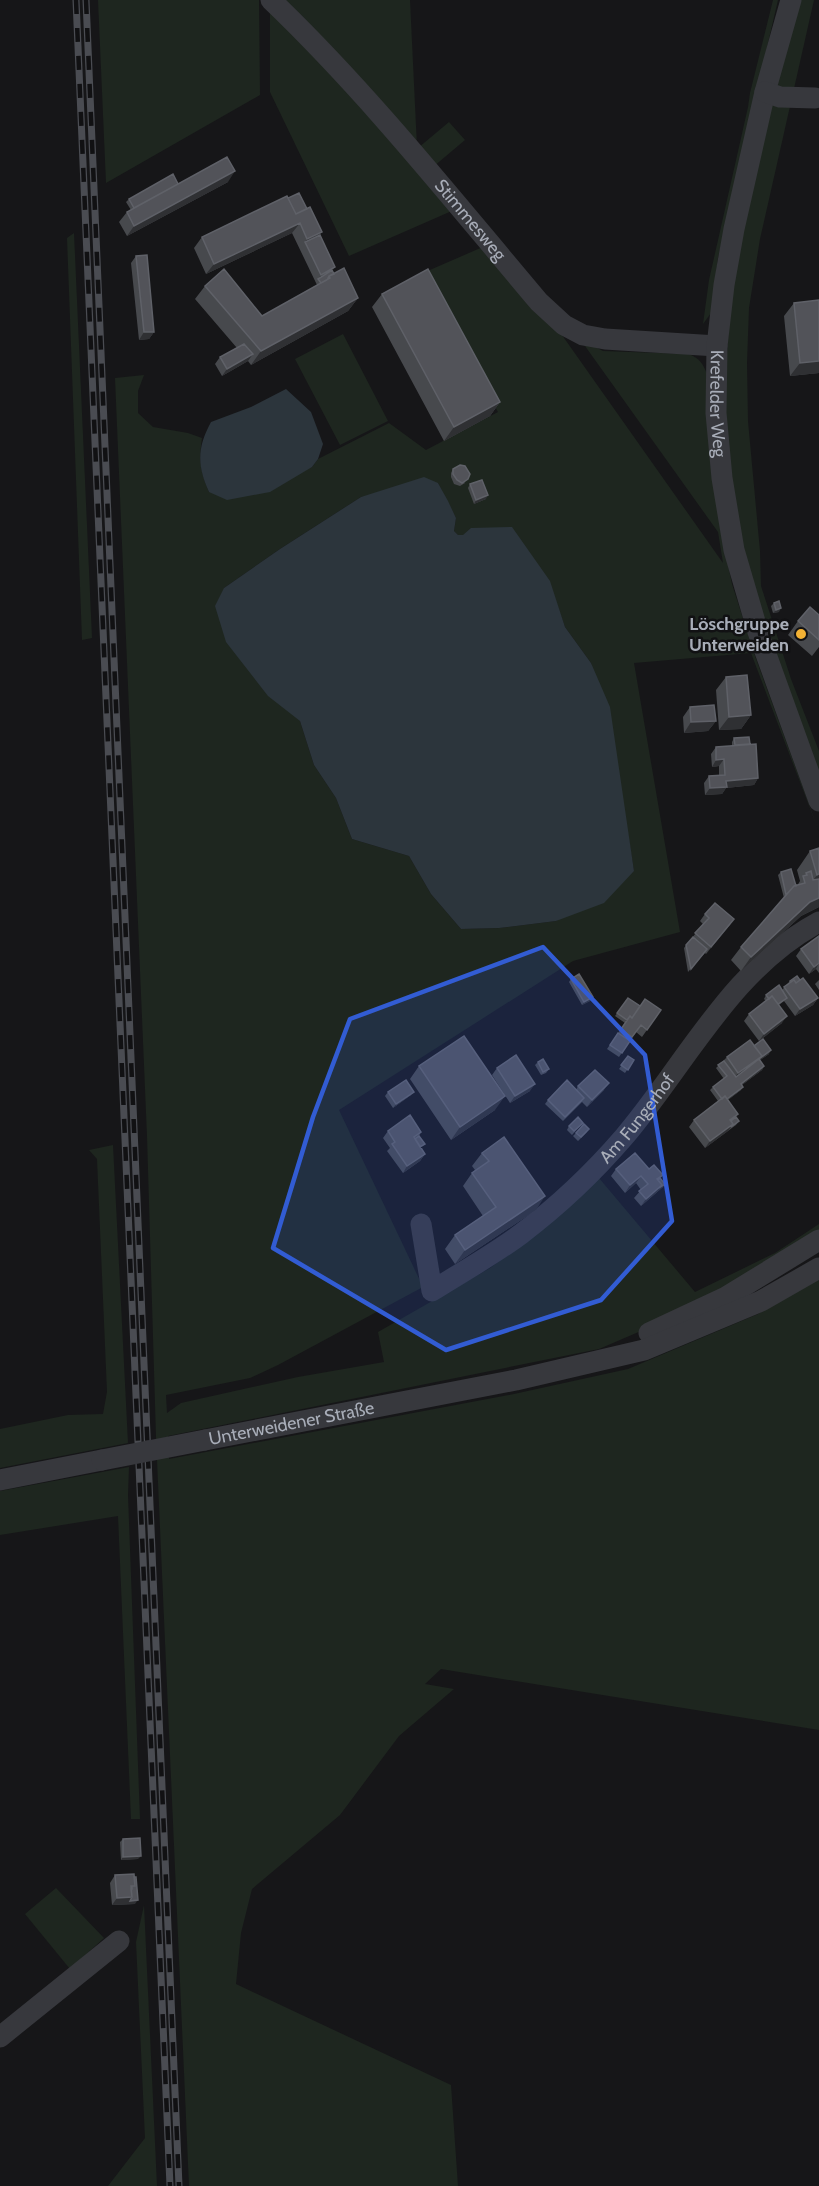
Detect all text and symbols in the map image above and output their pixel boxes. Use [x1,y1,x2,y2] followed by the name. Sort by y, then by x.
[430,175,511,266] street label: Stimmesweg
[705,350,731,459] street label: Krefelder Weg
[689,613,789,656] place label: Löschgruppe Unterweiden
[794,627,808,641] marker: Löschgruppe Unterweiden
[595,1069,680,1168] street label: Am Fungerhof
[207,1397,376,1450] street label: Unterweidener Straße

